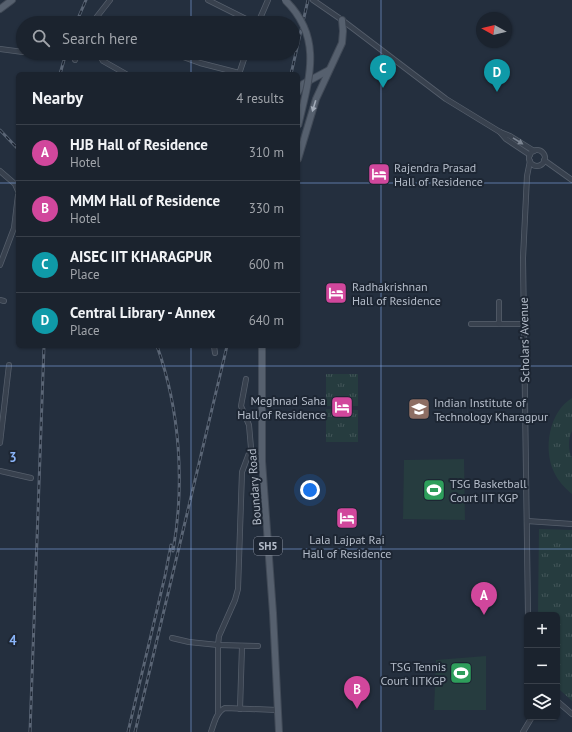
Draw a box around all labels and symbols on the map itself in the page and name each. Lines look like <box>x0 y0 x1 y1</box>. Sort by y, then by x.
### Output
north arrow <box>476 12 512 48</box>
pin: C <box>370 55 396 88</box>
pin: D <box>484 59 510 92</box>
one-way arrow <box>311 100 317 112</box>
one-way arrow <box>512 137 524 144</box>
place label: Rajendra Prasad Hall of Residence <box>394 160 483 189</box>
hotel icon: Rajendra Prasad Hall of Residence <box>366 161 392 187</box>
place label: Radhakrishnan Hall of Residence <box>352 279 441 308</box>
hotel icon: Radhakrishnan Hall of Residence <box>323 280 349 306</box>
street label: Scholars' Avenue <box>516 297 532 383</box>
place label: Meghnad Saha Hall of Residence <box>237 393 326 422</box>
hotel icon: Meghnad Saha Hall of Residence <box>329 394 355 420</box>
place label: Indian Institute of Technology Kharagpur <box>434 395 548 424</box>
school or university icon: Indian Institute of Technology Kharagpur <box>406 396 432 422</box>
street label: Boundary Road <box>244 448 264 526</box>
text: 3 <box>9 449 17 466</box>
place label: TSG Basketball Court IIT KGP <box>450 476 527 505</box>
sports icon: TSG Basketball Court IIT KGP <box>421 477 447 503</box>
your location <box>300 480 320 500</box>
hotel icon: Lala Lajpat Rai Hall of Residence <box>334 505 360 531</box>
place label: Lala Lajpat Rai Hall of Residence <box>303 532 391 561</box>
road number: SH5 <box>254 537 282 555</box>
pin: A <box>471 582 497 615</box>
text: 4 <box>9 632 17 649</box>
place label: TSG Tennis Court IITKGP <box>381 659 446 688</box>
sports icon: TSG Tennis Court IITKGP <box>448 660 474 686</box>
pin: B <box>344 676 370 709</box>

